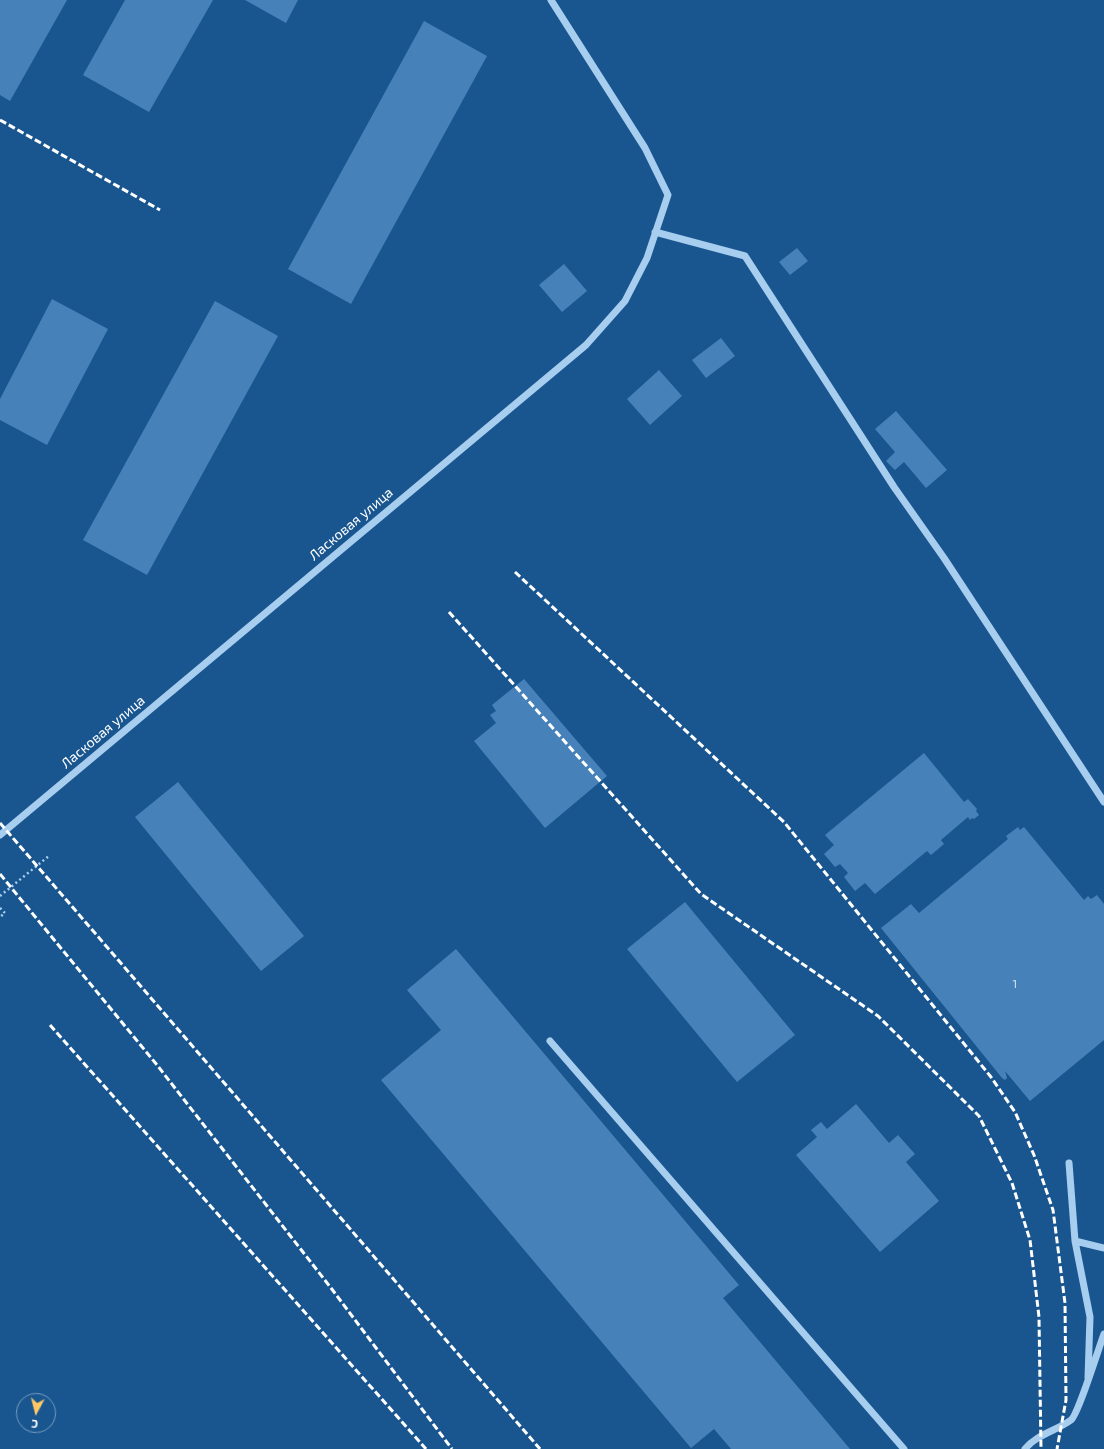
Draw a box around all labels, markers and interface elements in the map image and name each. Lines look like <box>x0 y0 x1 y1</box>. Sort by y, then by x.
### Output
street label: Ласковая улица <box>306 484 396 564</box>
street label: Ласковая улица <box>58 692 148 772</box>
house number: 1 <box>1013 977 1017 991</box>
north arrow <box>16 1393 56 1433</box>
text: С <box>31 1418 39 1431</box>

